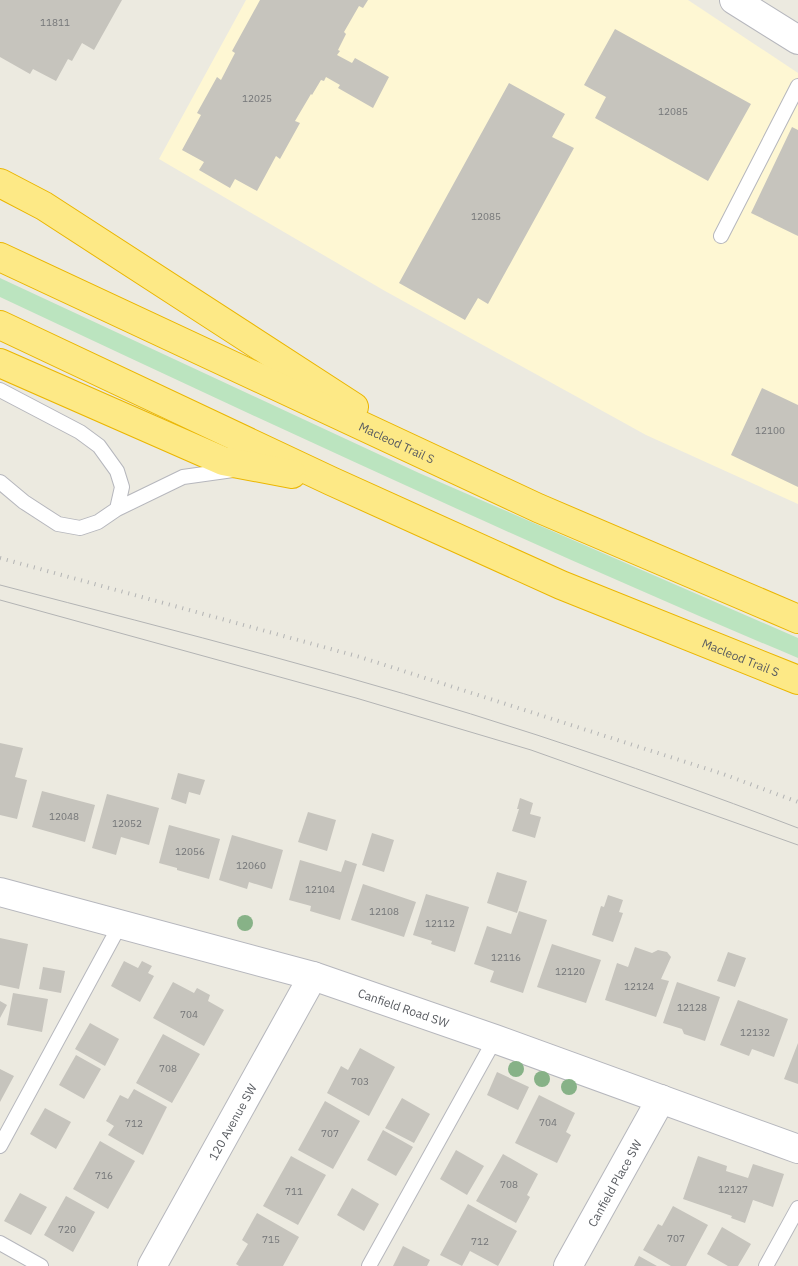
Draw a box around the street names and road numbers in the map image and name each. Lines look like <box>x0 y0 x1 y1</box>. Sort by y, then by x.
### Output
street label: Macleod Trail S <box>357 418 437 466</box>
street label: Macleod Trail S <box>700 635 782 679</box>
street label: Canfield Road SW <box>356 985 451 1030</box>
street label: 120 Avenue SW <box>205 1081 259 1163</box>
street label: Canfield Place SW <box>584 1137 645 1229</box>

